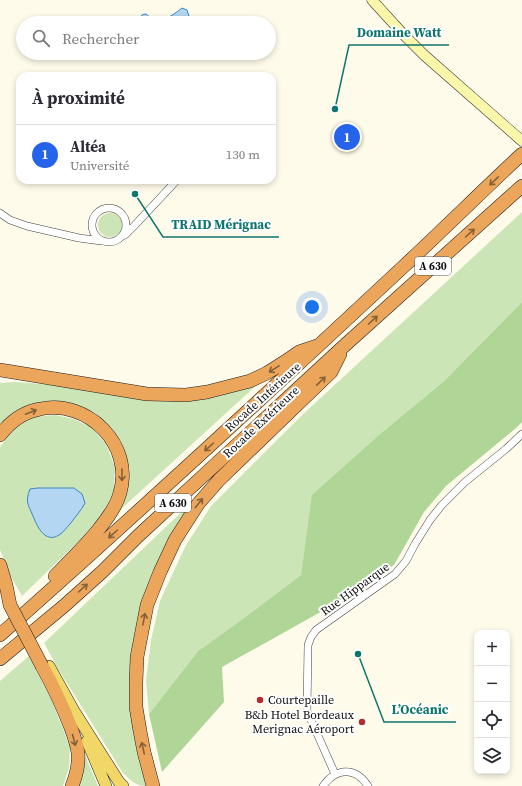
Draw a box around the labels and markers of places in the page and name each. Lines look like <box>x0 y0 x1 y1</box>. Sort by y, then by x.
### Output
callout: Domaine Watt <box>349 20 449 45</box>
pin: 1 <box>334 122 360 152</box>
callout: TRAID Mérignac <box>163 212 279 237</box>
place label: Courtepaille <box>268 692 334 708</box>
marker: Courtepaille <box>255 695 265 705</box>
callout: L’Océanic <box>384 697 456 722</box>
place label: B&b Hotel Bordeaux Merignac Aéroport <box>245 707 355 737</box>
marker: B&b Hotel Bordeaux Merignac Aéroport <box>357 717 367 727</box>

